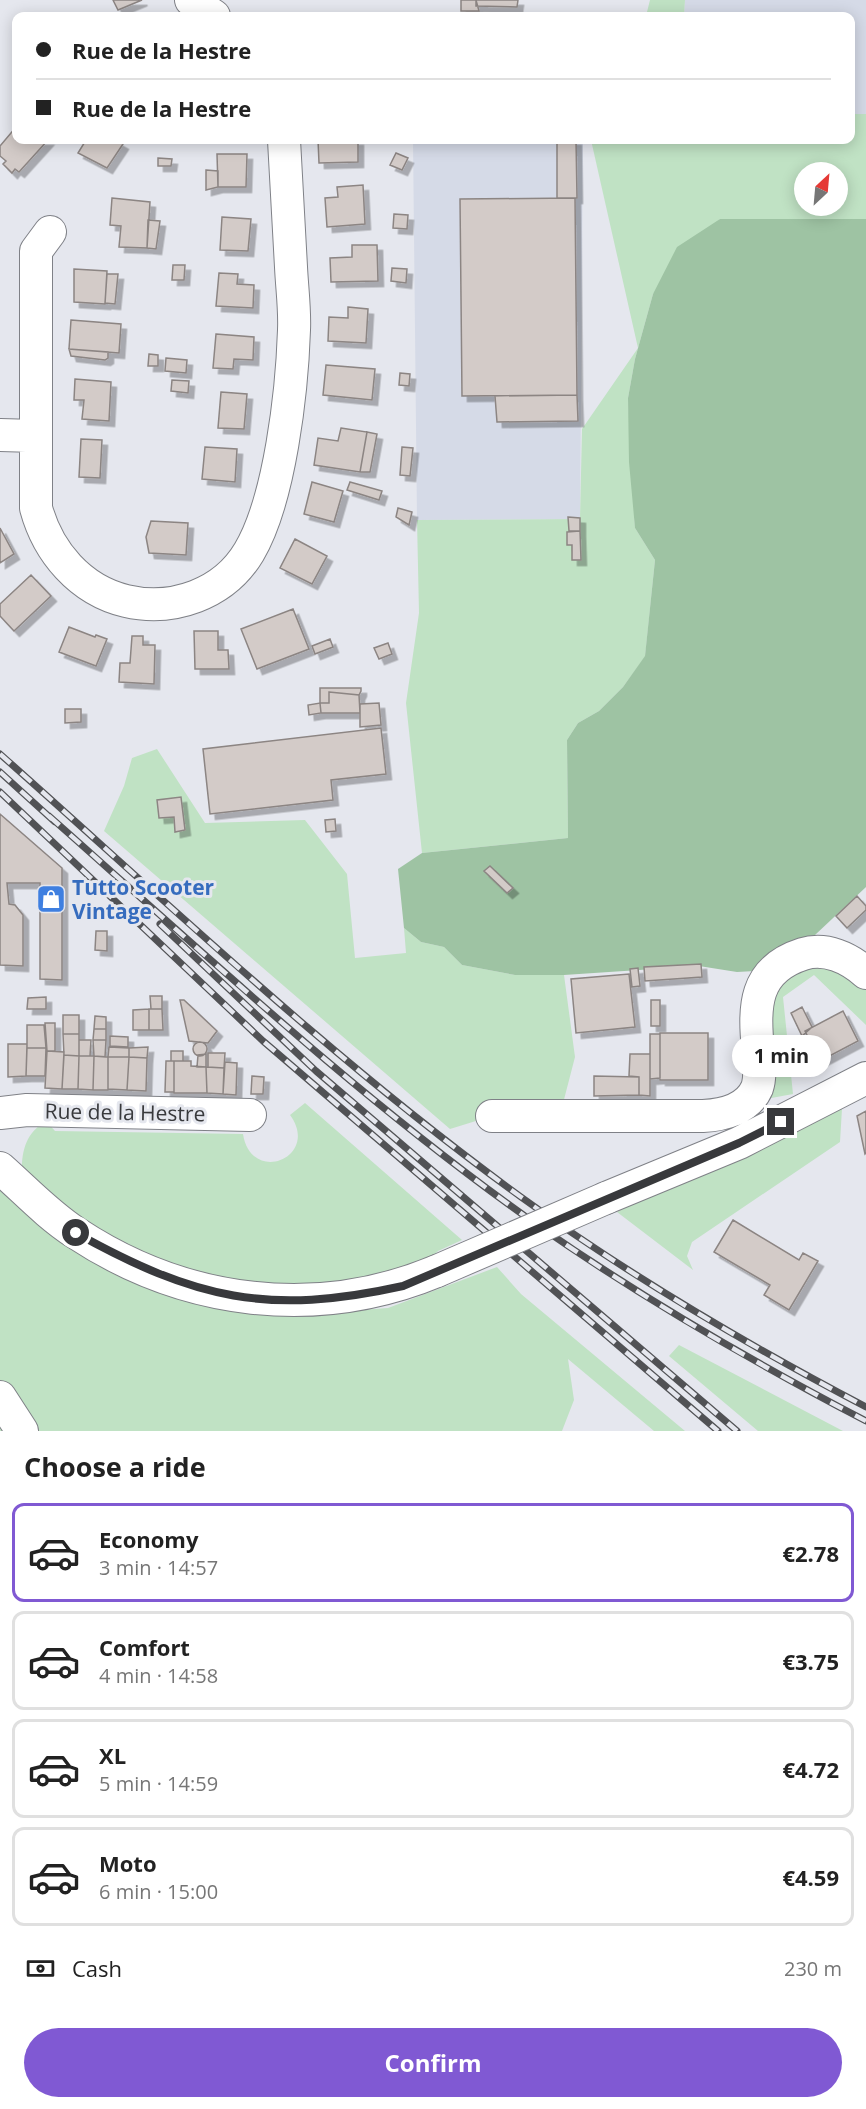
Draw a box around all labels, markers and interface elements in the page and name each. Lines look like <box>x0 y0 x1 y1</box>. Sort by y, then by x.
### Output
text: Rue de la Hestre <box>72 35 251 65</box>
text: Rue de la Hestre <box>72 93 251 123</box>
north arrow <box>794 162 848 216</box>
map controls <box>794 162 848 216</box>
place label: Tutto Scooter Vintage <box>72 873 215 925</box>
shop icon: Tutto Scooter Vintage <box>35 883 67 915</box>
callout: 1 min <box>732 1035 830 1077</box>
text: 1 min <box>754 1042 809 1069</box>
street label: Rue de la Hestre <box>44 1097 206 1127</box>
route end <box>767 1108 794 1135</box>
route start <box>62 1219 89 1246</box>
text: Choose a ride <box>24 1448 206 1485</box>
text: Economy <box>99 1524 198 1554</box>
icon: car <box>27 1526 81 1580</box>
text: €2.78 <box>782 1538 839 1568</box>
text: 3 min · 14:57 <box>99 1554 218 1581</box>
text: Comfort <box>99 1632 190 1662</box>
icon: car <box>27 1634 81 1688</box>
text: €3.75 <box>782 1646 839 1676</box>
text: 4 min · 14:58 <box>99 1662 218 1689</box>
text: XL <box>99 1740 126 1770</box>
icon: car <box>27 1742 81 1796</box>
text: €4.72 <box>782 1754 839 1784</box>
text: 5 min · 14:59 <box>99 1770 218 1797</box>
text: Moto <box>99 1848 157 1878</box>
icon: car <box>27 1850 81 1904</box>
text: €4.59 <box>782 1862 839 1892</box>
text: 6 min · 15:00 <box>99 1878 218 1905</box>
icon: cash <box>24 1952 57 1985</box>
text: Cash <box>72 1953 122 1983</box>
text: 230 m <box>784 1955 842 1982</box>
button: Confirm <box>24 2028 842 2097</box>

